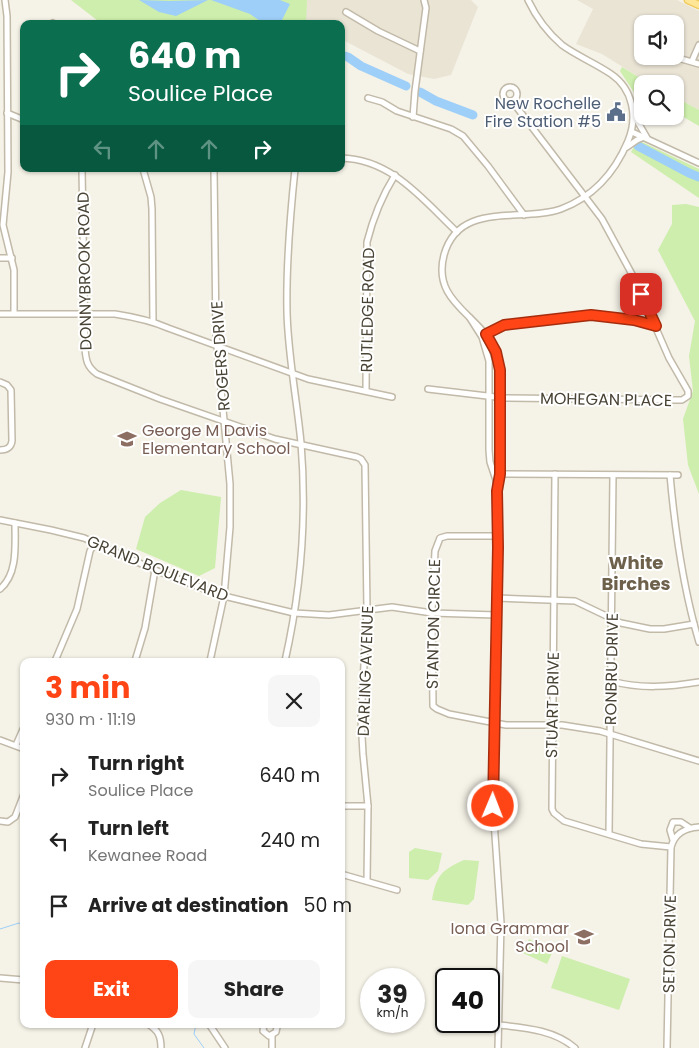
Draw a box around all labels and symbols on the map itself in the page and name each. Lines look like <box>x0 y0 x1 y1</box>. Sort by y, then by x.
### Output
place label: New Rochelle Fire Station #5 <box>485 92 601 133</box>
public building icon: New Rochelle Fire Station #5 <box>605 101 627 123</box>
street label: DONNYBROOK ROAD <box>72 191 97 351</box>
street label: RUTLEDGE ROAD <box>355 247 380 373</box>
pin <box>620 273 662 315</box>
street label: ROGERS DRIVE <box>205 300 236 412</box>
street label: MOHEGAN PLACE <box>540 387 672 412</box>
place label: George M Davis Elementary School <box>142 419 290 460</box>
school or university icon: George M Davis Elementary School <box>116 428 138 450</box>
street label: GRAND BOULEVARD <box>84 530 232 607</box>
district label: White Birches <box>601 550 671 596</box>
street label: STANTON CIRCLE <box>421 559 446 689</box>
street label: DARLING AVENUE <box>352 605 379 737</box>
street label: RONBRU DRIVE <box>599 613 624 725</box>
street label: STUART DRIVE <box>540 652 565 758</box>
position arrow <box>466 779 518 831</box>
street label: SETON DRIVE <box>657 895 682 993</box>
place label: Iona Grammar School <box>451 917 569 958</box>
school or university icon: Iona Grammar School <box>573 926 595 948</box>
speed limit sign: 40 <box>435 968 500 1033</box>

